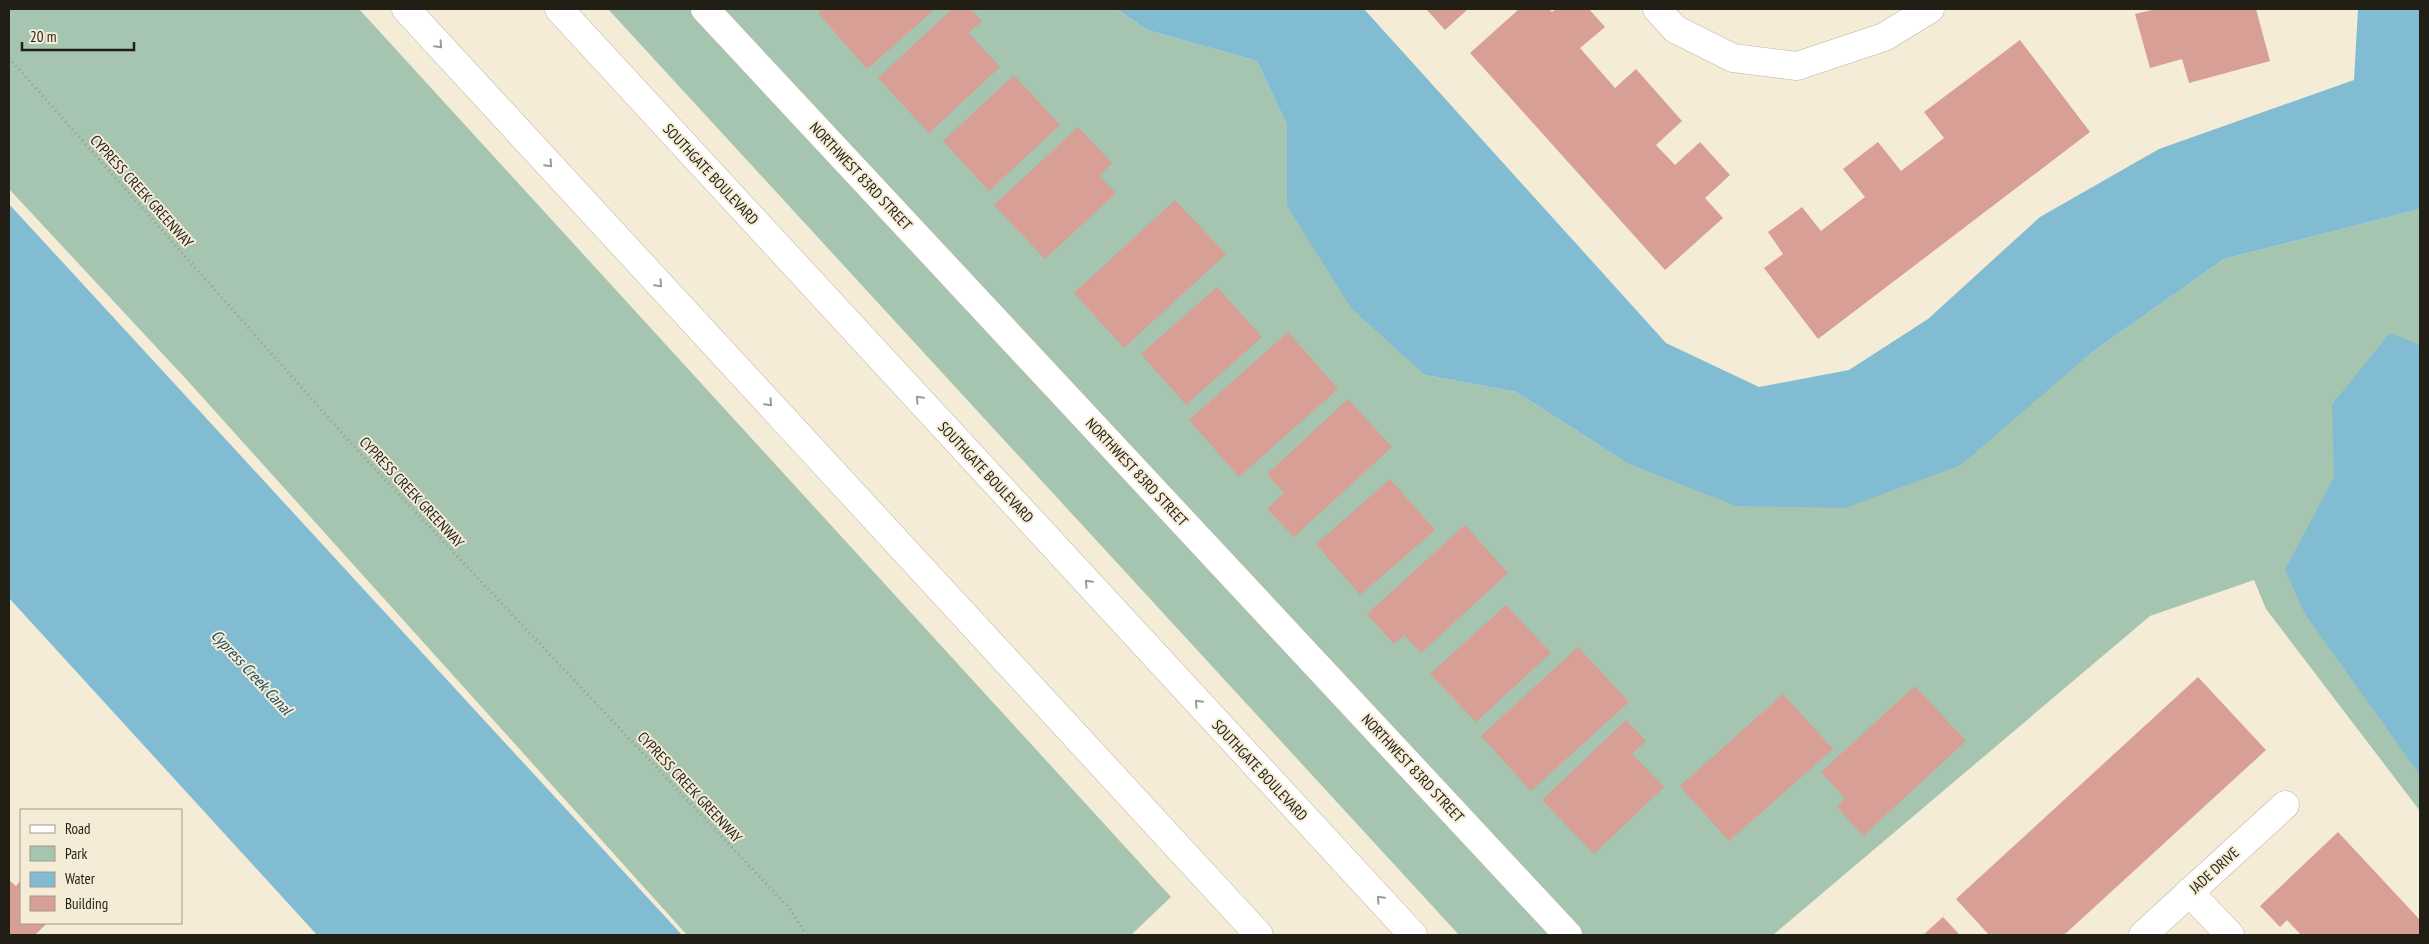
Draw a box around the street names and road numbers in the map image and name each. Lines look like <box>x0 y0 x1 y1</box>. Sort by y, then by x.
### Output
street label: NORTHWEST 83RD STREET <box>806 118 916 234</box>
street label: SOUTHGATE BOULEVARD <box>659 119 763 229</box>
street label: CYPRESS CREEK GREENWAY <box>86 131 198 251</box>
street label: NORTHWEST 83RD STREET <box>1082 414 1192 530</box>
street label: SOUTHGATE BOULEVARD <box>934 417 1038 527</box>
street label: CYPRESS CREEK GREENWAY <box>356 432 469 552</box>
street label: NORTHWEST 83RD STREET <box>1358 710 1468 826</box>
street label: SOUTHGATE BOULEVARD <box>1208 715 1312 825</box>
street label: CYPRESS CREEK GREENWAY <box>634 727 747 847</box>
street label: JADE DRIVE <box>2185 843 2243 898</box>

